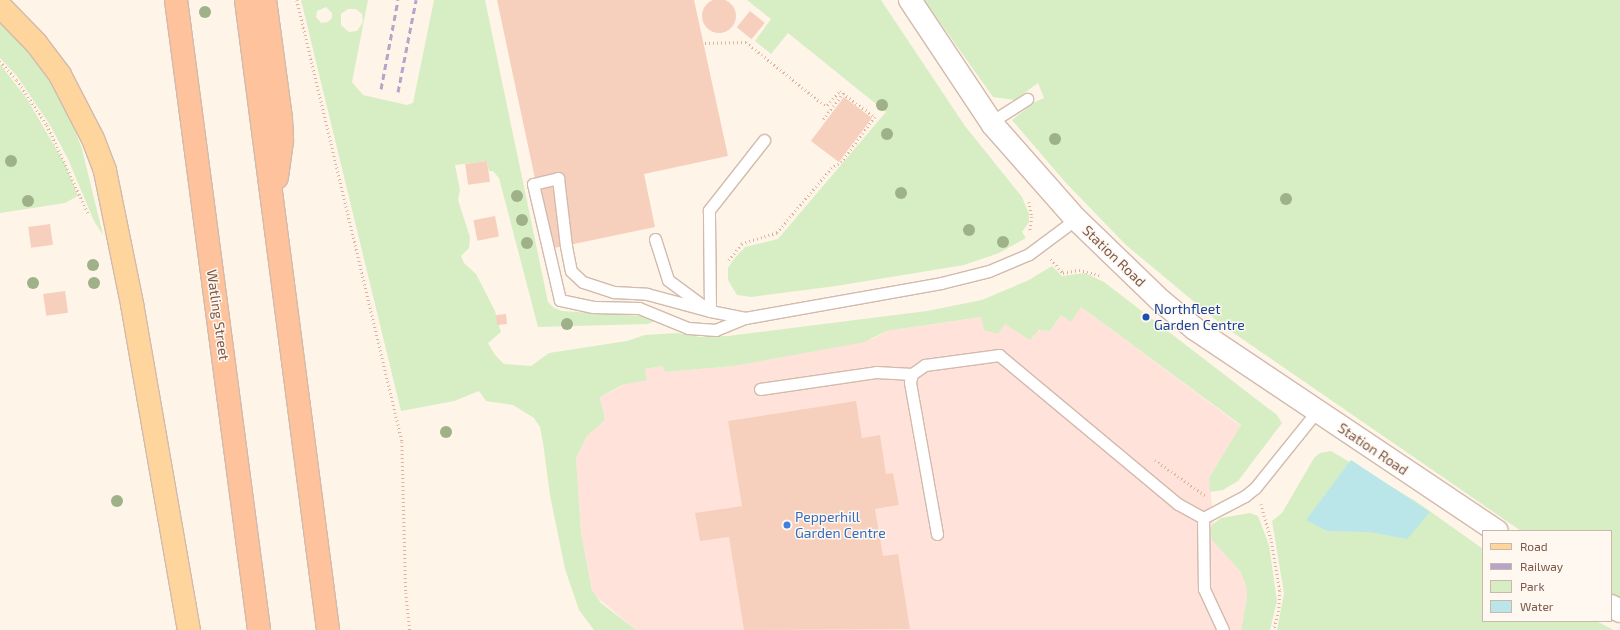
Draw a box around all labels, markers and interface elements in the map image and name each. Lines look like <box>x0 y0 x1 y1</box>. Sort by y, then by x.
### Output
street label: Station Road <box>1079 222 1149 290</box>
street label: Watling Street <box>203 268 233 362</box>
place label: Northfleet Garden Centre <box>1154 301 1245 334</box>
marker: Northfleet Garden Centre <box>1141 312 1151 322</box>
street label: Station Road <box>1335 419 1411 479</box>
place label: Pepperhill Garden Centre <box>795 509 886 542</box>
marker: Pepperhill Garden Centre <box>782 520 792 530</box>
legend <box>1482 530 1612 622</box>
text: Road <box>1520 539 1548 553</box>
text: Railway <box>1520 559 1563 573</box>
text: Park <box>1520 579 1545 593</box>
text: Water <box>1520 599 1554 613</box>

